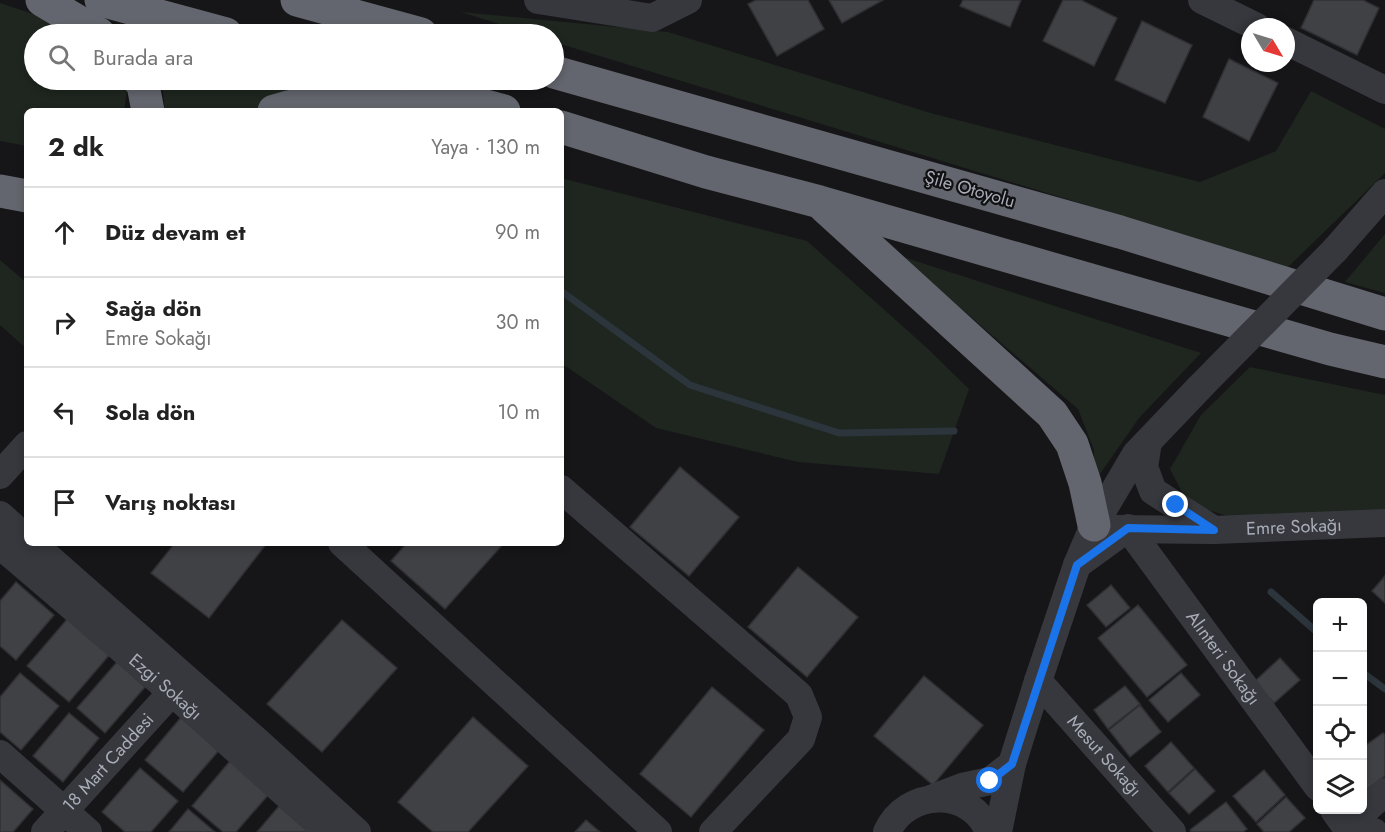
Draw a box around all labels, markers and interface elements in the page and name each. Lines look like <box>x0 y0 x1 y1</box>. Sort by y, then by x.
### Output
north arrow <box>1241 18 1295 72</box>
search box <box>24 24 564 90</box>
icon: search <box>45 41 78 74</box>
text: Burada ara <box>93 41 193 73</box>
text: 2 dk <box>48 128 104 166</box>
text: Yaya · 130 m <box>431 133 540 162</box>
street label: Şile Otoyolu <box>922 164 1018 214</box>
icon: ahead <box>48 216 81 249</box>
text: Düz devam et <box>105 216 245 248</box>
text: 90 m <box>495 218 540 247</box>
text: Sağa dön <box>105 292 202 324</box>
icon: right <box>48 306 81 339</box>
text: 30 m <box>495 308 540 337</box>
text: Emre Sokağı <box>105 324 211 353</box>
icon: left <box>48 396 81 429</box>
text: Sola dön <box>105 396 195 428</box>
text: 10 m <box>497 398 540 427</box>
icon: arrive <box>48 486 81 519</box>
text: Varış noktası <box>105 486 236 518</box>
route end <box>1162 491 1188 517</box>
street label: Emre Sokağı <box>1246 512 1342 542</box>
map controls <box>1313 598 1367 814</box>
button: + <box>1313 598 1367 652</box>
street label: Alınteri Sokağı <box>1180 605 1267 710</box>
street label: Ezgi Sokağı <box>123 648 208 726</box>
button: − <box>1313 652 1367 706</box>
button: locate <box>1313 706 1367 760</box>
street label: 18 Mart Caddesi <box>56 707 160 818</box>
street label: Mesut Sokağı <box>1061 709 1148 802</box>
button: layers <box>1313 760 1367 814</box>
route start <box>976 767 1002 793</box>

